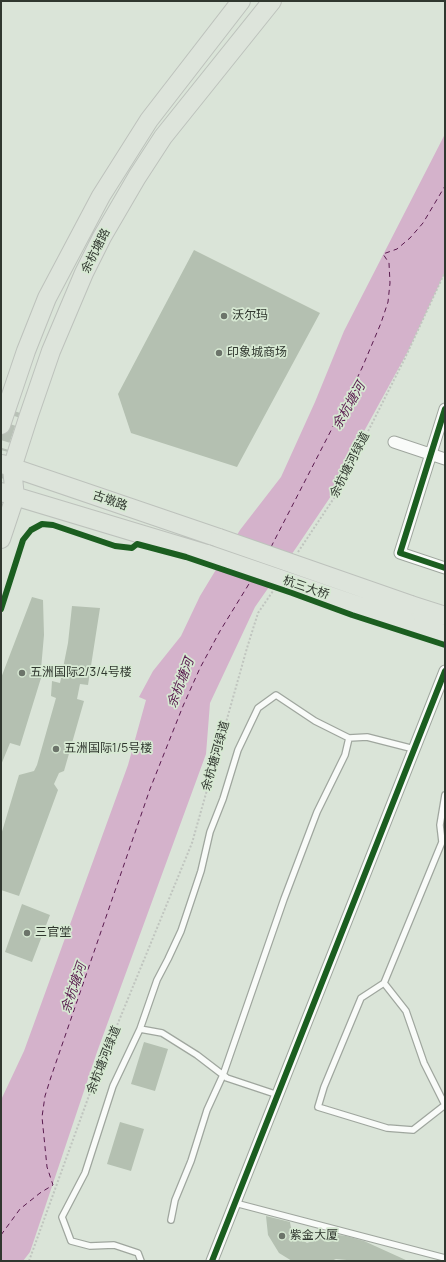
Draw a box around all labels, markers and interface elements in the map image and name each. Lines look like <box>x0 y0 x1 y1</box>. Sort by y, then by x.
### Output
street label: 余杭塘路 <box>79 226 113 276</box>
place label: 沃尔玛 <box>232 309 268 323</box>
marker: 沃尔玛 <box>219 311 229 321</box>
place label: 印象城商场 <box>227 346 287 360</box>
marker: 印象城商场 <box>214 348 224 358</box>
water label: 余杭塘河 <box>329 380 369 432</box>
street label: 余杭塘河绿道 <box>327 430 373 500</box>
street label: 古墩路 <box>91 488 129 514</box>
street label: 杭三大桥 <box>281 573 331 603</box>
water label: 余杭塘河 <box>164 656 198 710</box>
place label: 五洲国际2/3/4号楼 <box>30 666 132 680</box>
marker: 五洲国际2/3/4号楼 <box>17 668 27 678</box>
street label: 余杭塘河绿道 <box>199 719 233 793</box>
place label: 五洲国际1/5号楼 <box>64 742 152 756</box>
marker: 五洲国际1/5号楼 <box>51 744 61 754</box>
place label: 三官堂 <box>35 926 71 940</box>
marker: 三官堂 <box>22 928 32 938</box>
water label: 余杭塘河 <box>58 961 90 1015</box>
street label: 余杭塘河绿道 <box>84 1024 124 1096</box>
place label: 紫金大厦 <box>290 1229 338 1243</box>
marker: 紫金大厦 <box>277 1231 287 1241</box>

